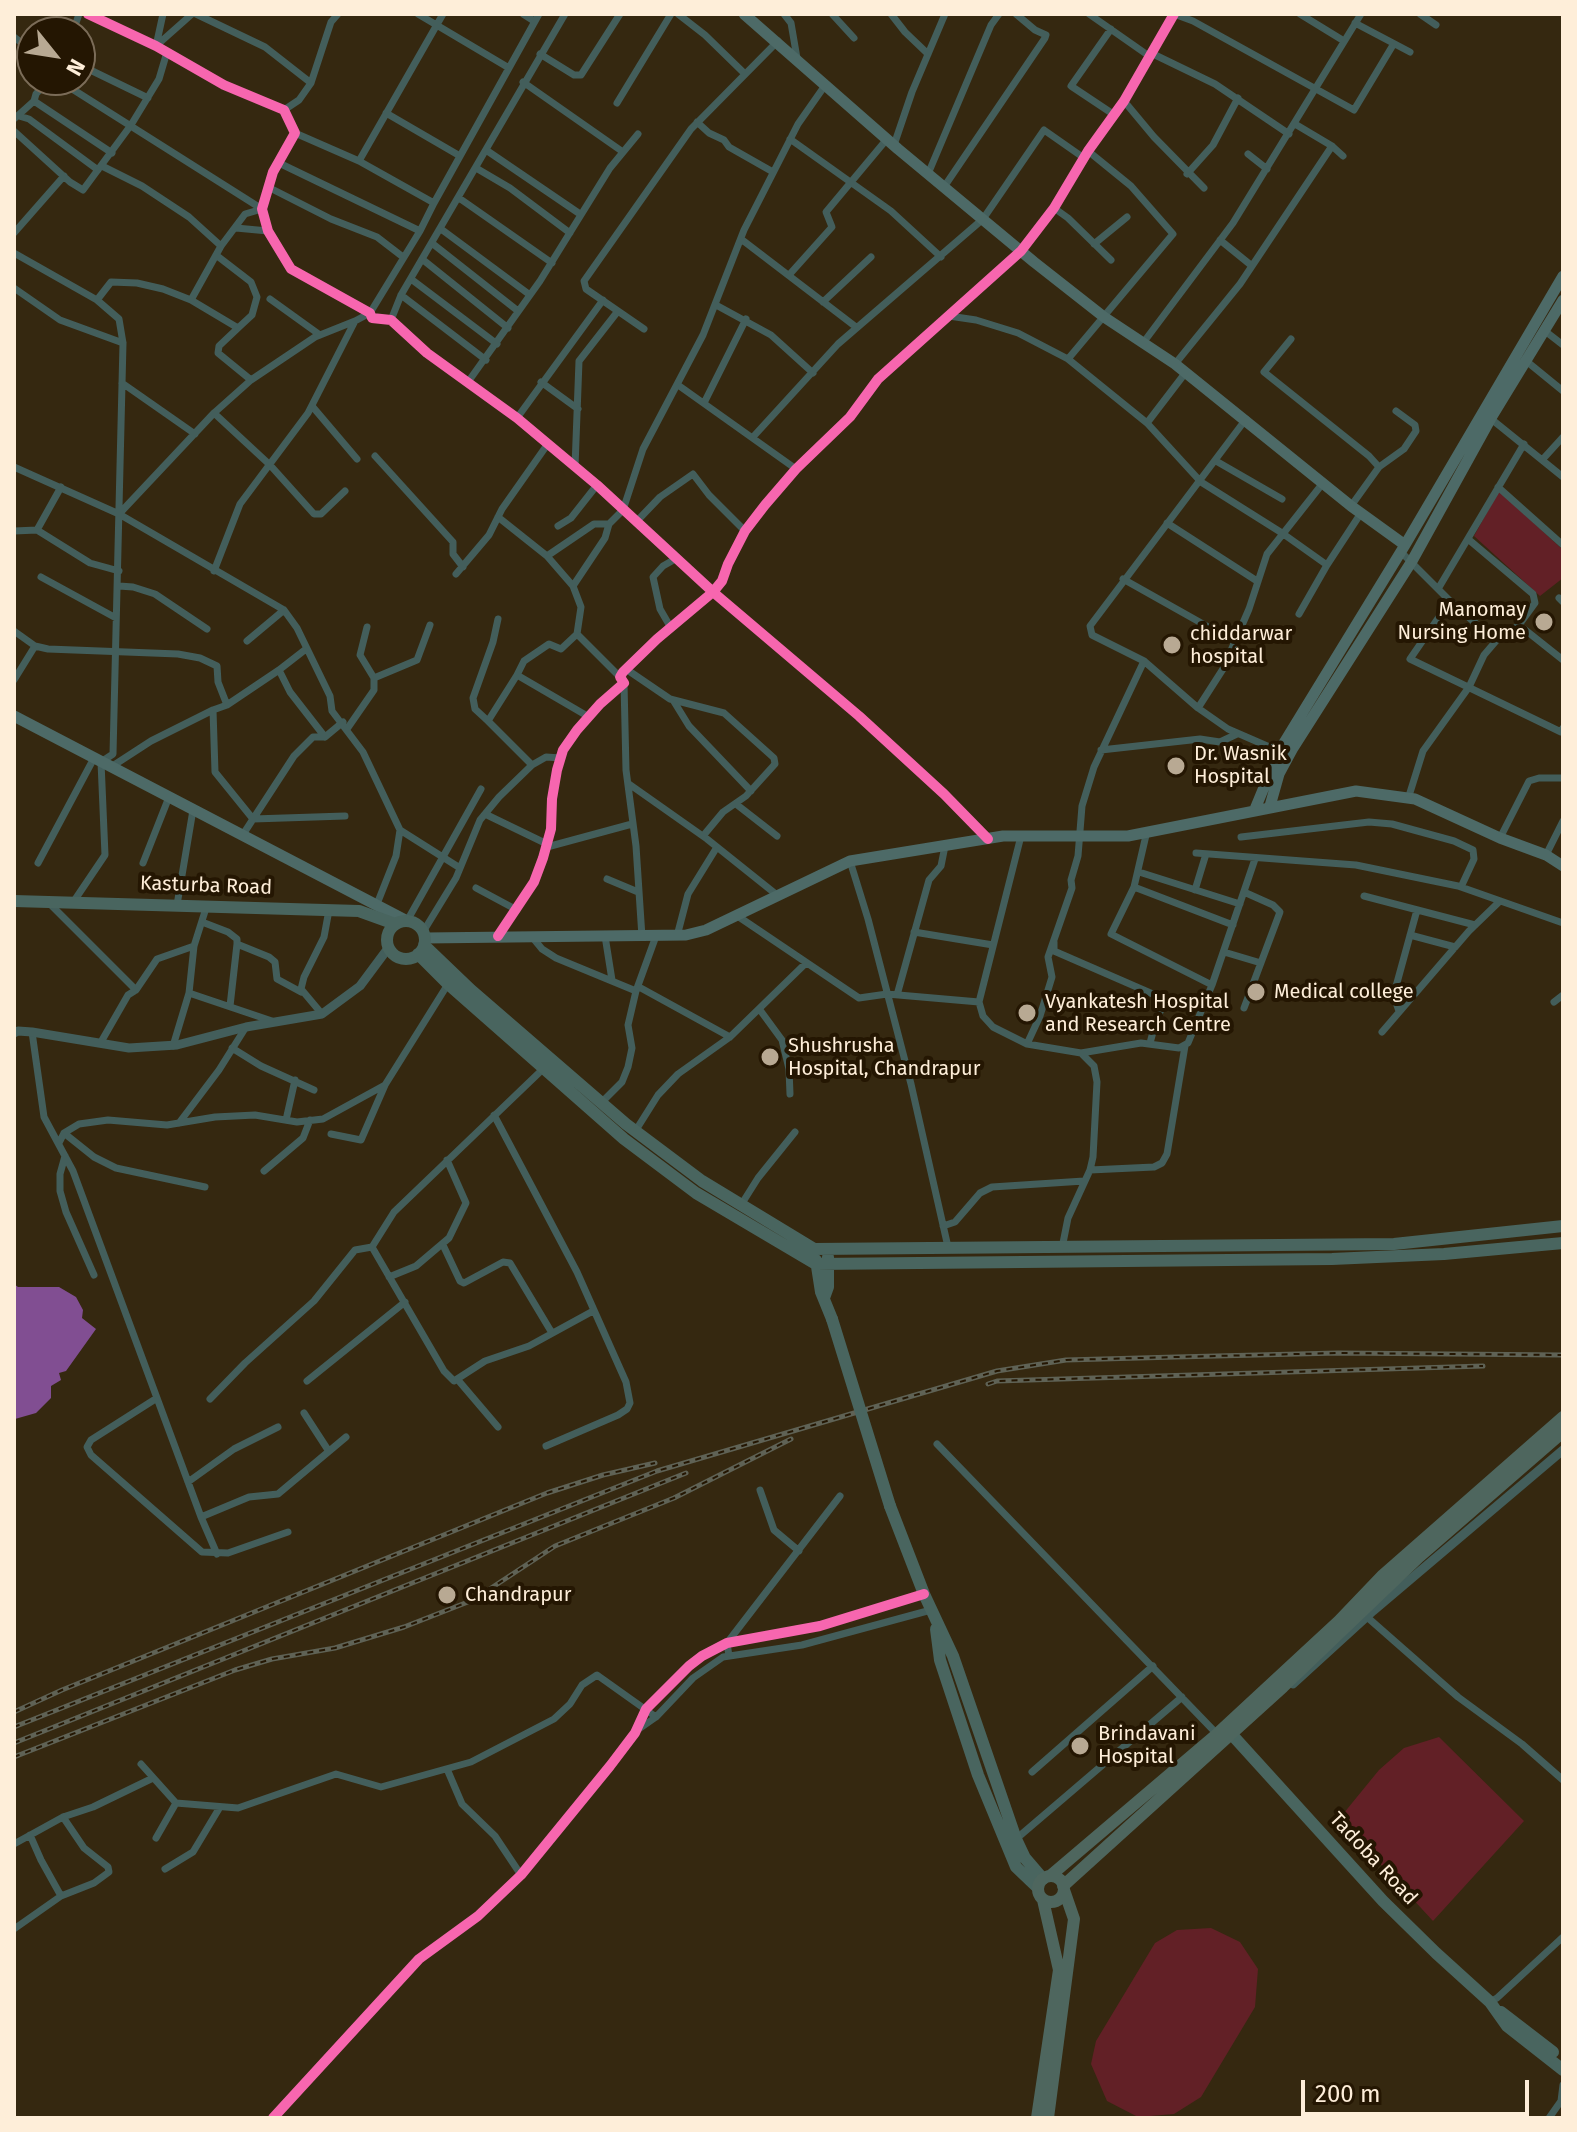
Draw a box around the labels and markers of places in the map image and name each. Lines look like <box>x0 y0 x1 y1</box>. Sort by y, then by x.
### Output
place label: Manomay Nursing Home <box>1398 598 1526 645</box>
marker: Manomay Nursing Home <box>1533 611 1555 633</box>
place label: chiddarwar hospital <box>1190 622 1292 669</box>
marker: chiddarwar hospital <box>1161 634 1183 656</box>
place label: Dr. Wasnik Hospital <box>1194 742 1287 789</box>
marker: Dr. Wasnik Hospital <box>1165 755 1187 777</box>
place label: Medical college <box>1274 980 1414 1004</box>
marker: Medical college <box>1245 981 1267 1003</box>
place label: Vyankatesh Hospital and Research Centre <box>1045 990 1231 1037</box>
marker: Vyankatesh Hospital and Research Centre <box>1016 1002 1038 1024</box>
place label: Shushrusha Hospital, Chandrapur <box>788 1034 980 1081</box>
marker: Shushrusha Hospital, Chandrapur <box>759 1046 781 1068</box>
place label: Chandrapur <box>465 1583 571 1607</box>
marker: Chandrapur <box>436 1584 458 1606</box>
place label: Brindavani Hospital <box>1098 1722 1196 1769</box>
marker: Brindavani Hospital <box>1069 1735 1091 1757</box>

